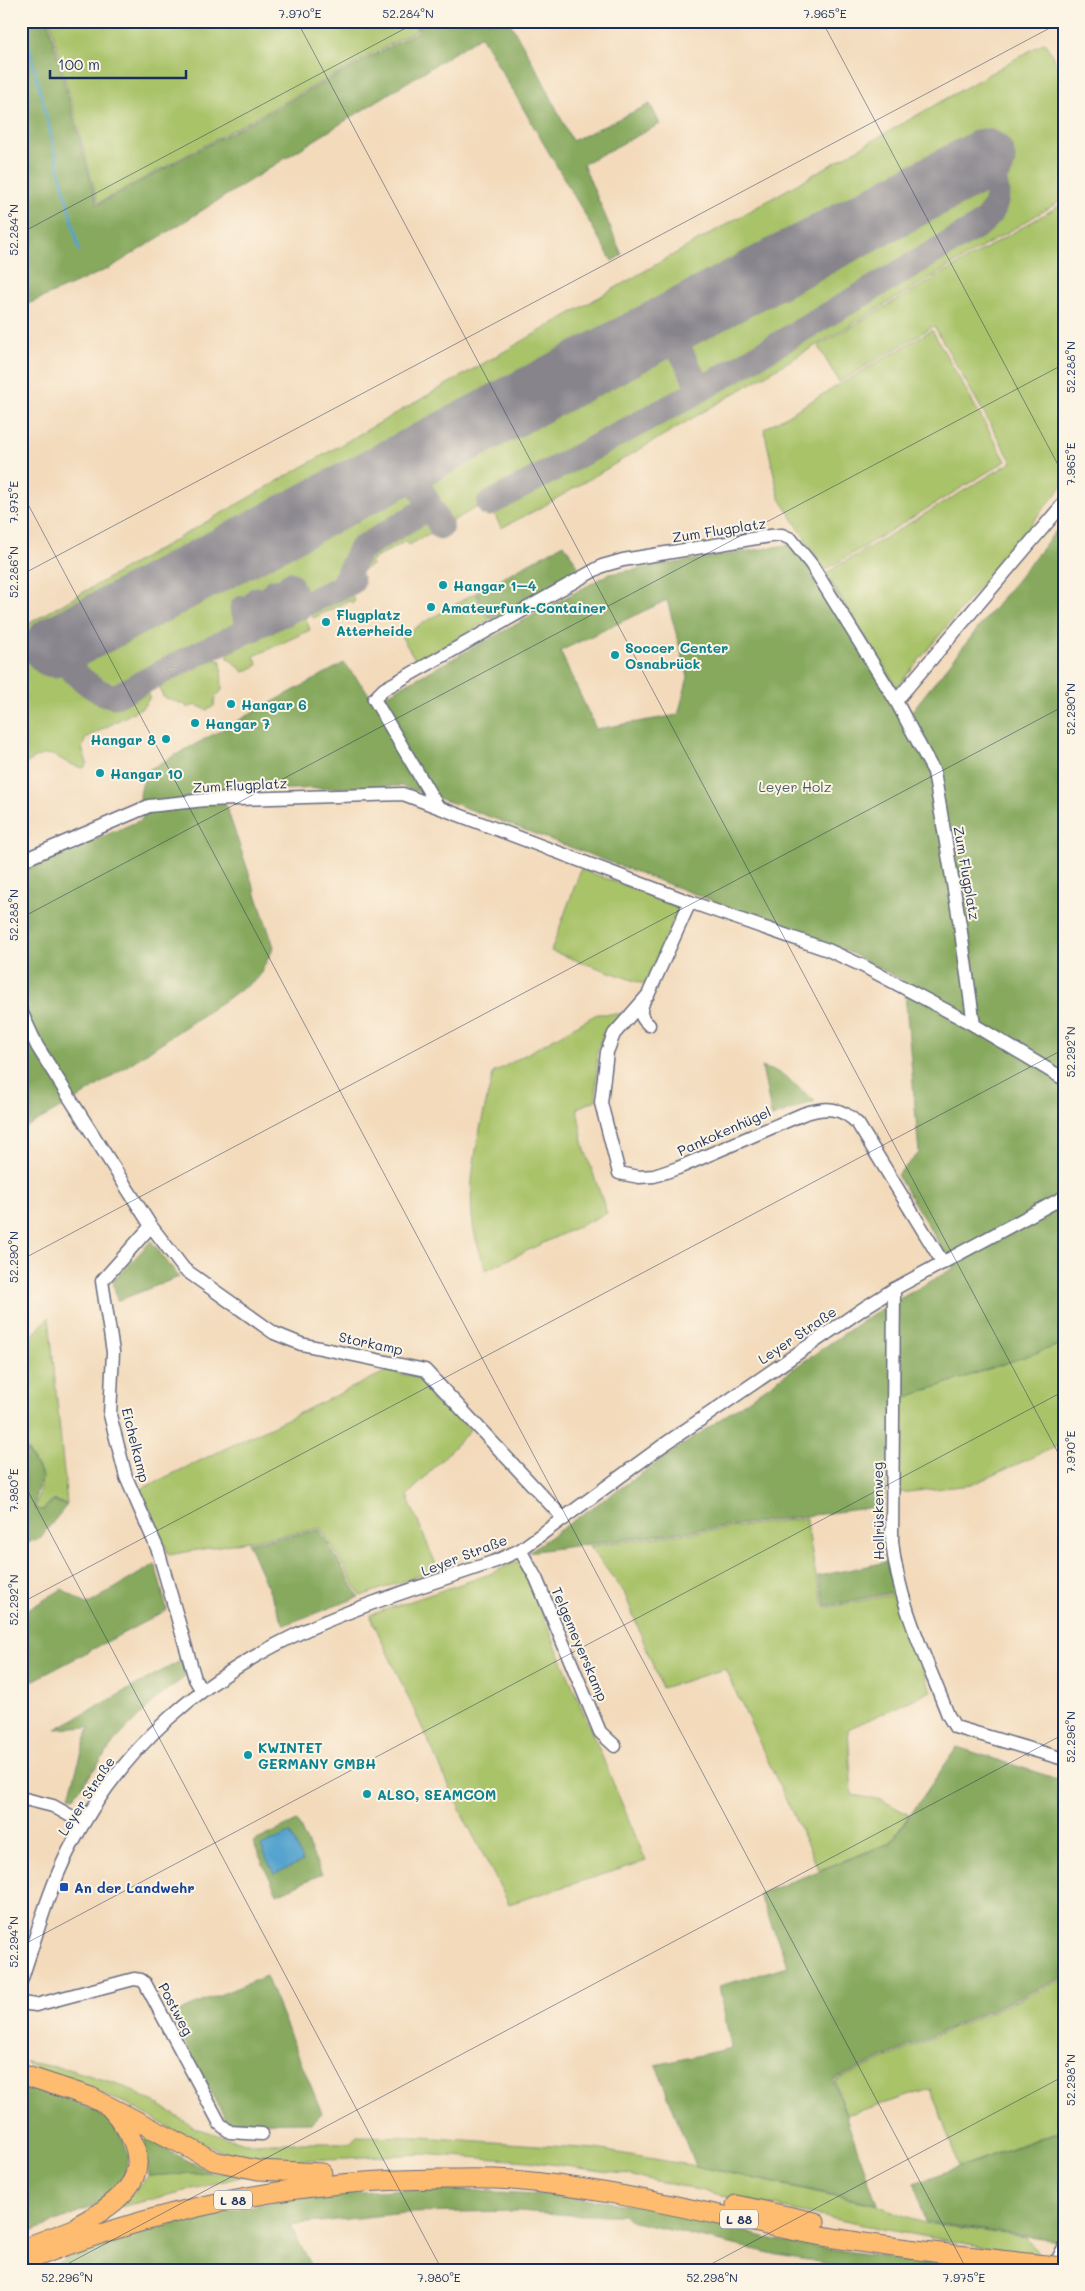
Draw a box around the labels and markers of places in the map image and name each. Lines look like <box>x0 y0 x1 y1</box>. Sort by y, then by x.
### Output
place label: Hangar 1–4 <box>453 576 537 595</box>
marker: Hangar 1–4 <box>437 579 449 591</box>
place label: Amateurfunk-Container <box>441 598 606 617</box>
marker: Amateurfunk-Container <box>425 601 437 613</box>
place label: Flugplatz Atterheide <box>336 605 412 640</box>
marker: Flugplatz Atterheide <box>320 616 332 628</box>
place label: Soccer Center Osnabrück <box>625 638 728 673</box>
marker: Soccer Center Osnabrück <box>609 649 621 661</box>
place label: Hangar 6 <box>241 695 307 714</box>
marker: Hangar 6 <box>225 698 237 710</box>
place label: Hangar 7 <box>205 714 270 733</box>
marker: Hangar 7 <box>189 717 201 729</box>
place label: Hangar 8 <box>90 730 156 749</box>
marker: Hangar 8 <box>160 733 172 745</box>
place label: Hangar 10 <box>110 764 182 783</box>
marker: Hangar 10 <box>94 767 106 779</box>
place label: KWINTET GERMANY GMBH <box>258 1738 376 1773</box>
marker: KWINTET GERMANY GMBH <box>242 1749 254 1761</box>
place label: ALSO, SEAMCOM <box>377 1785 496 1804</box>
marker: ALSO, SEAMCOM <box>361 1788 373 1800</box>
place label: An der Landwehr <box>74 1878 195 1897</box>
marker: An der Landwehr <box>58 1881 70 1893</box>

